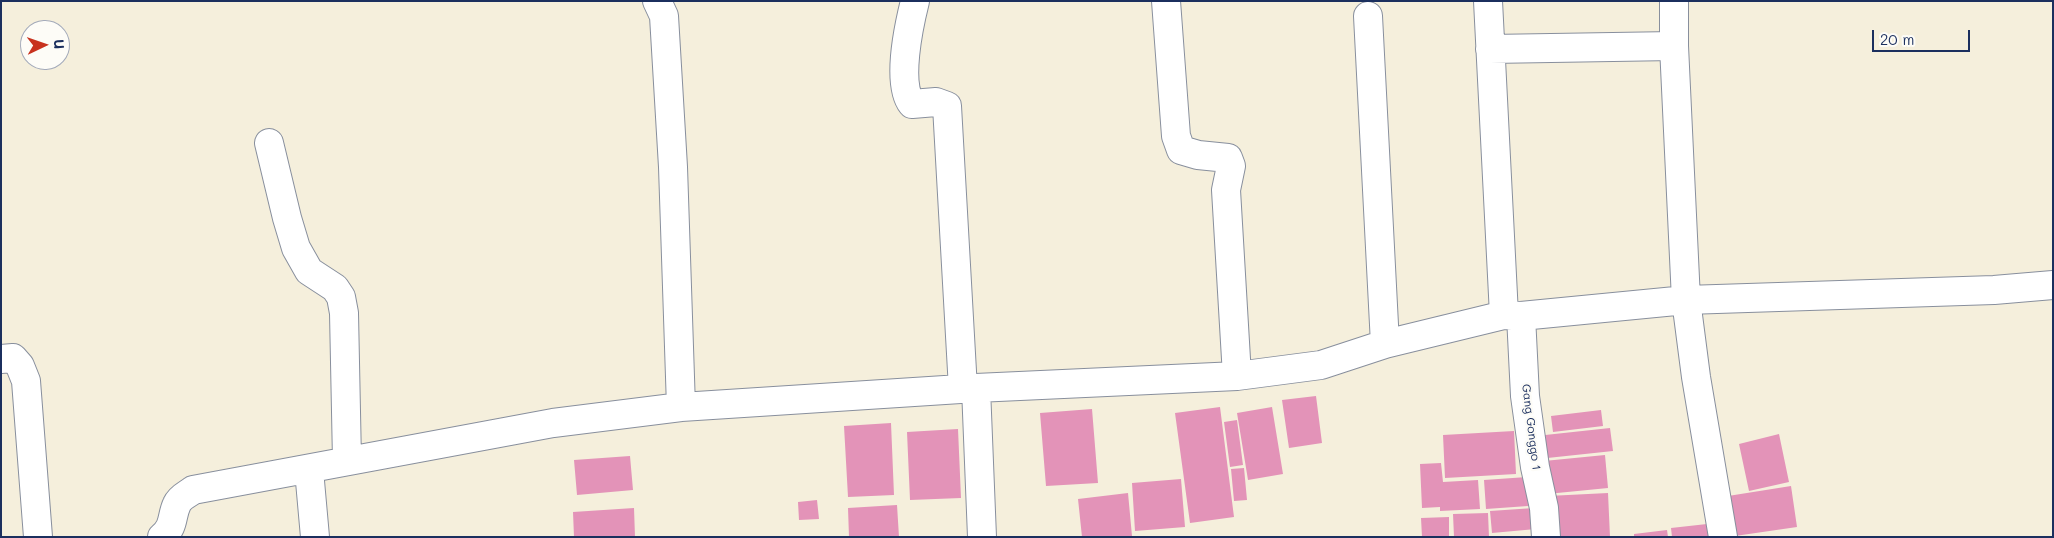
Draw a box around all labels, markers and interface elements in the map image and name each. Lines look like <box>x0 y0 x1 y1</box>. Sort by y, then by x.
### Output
north arrow <box>20 20 70 70</box>
scale bar <box>1874 20 1972 52</box>
text: 20 m <box>1880 29 1914 49</box>
text: U <box>50 39 69 50</box>
street label: Gang Gonggo 1 <box>1519 383 1543 471</box>

